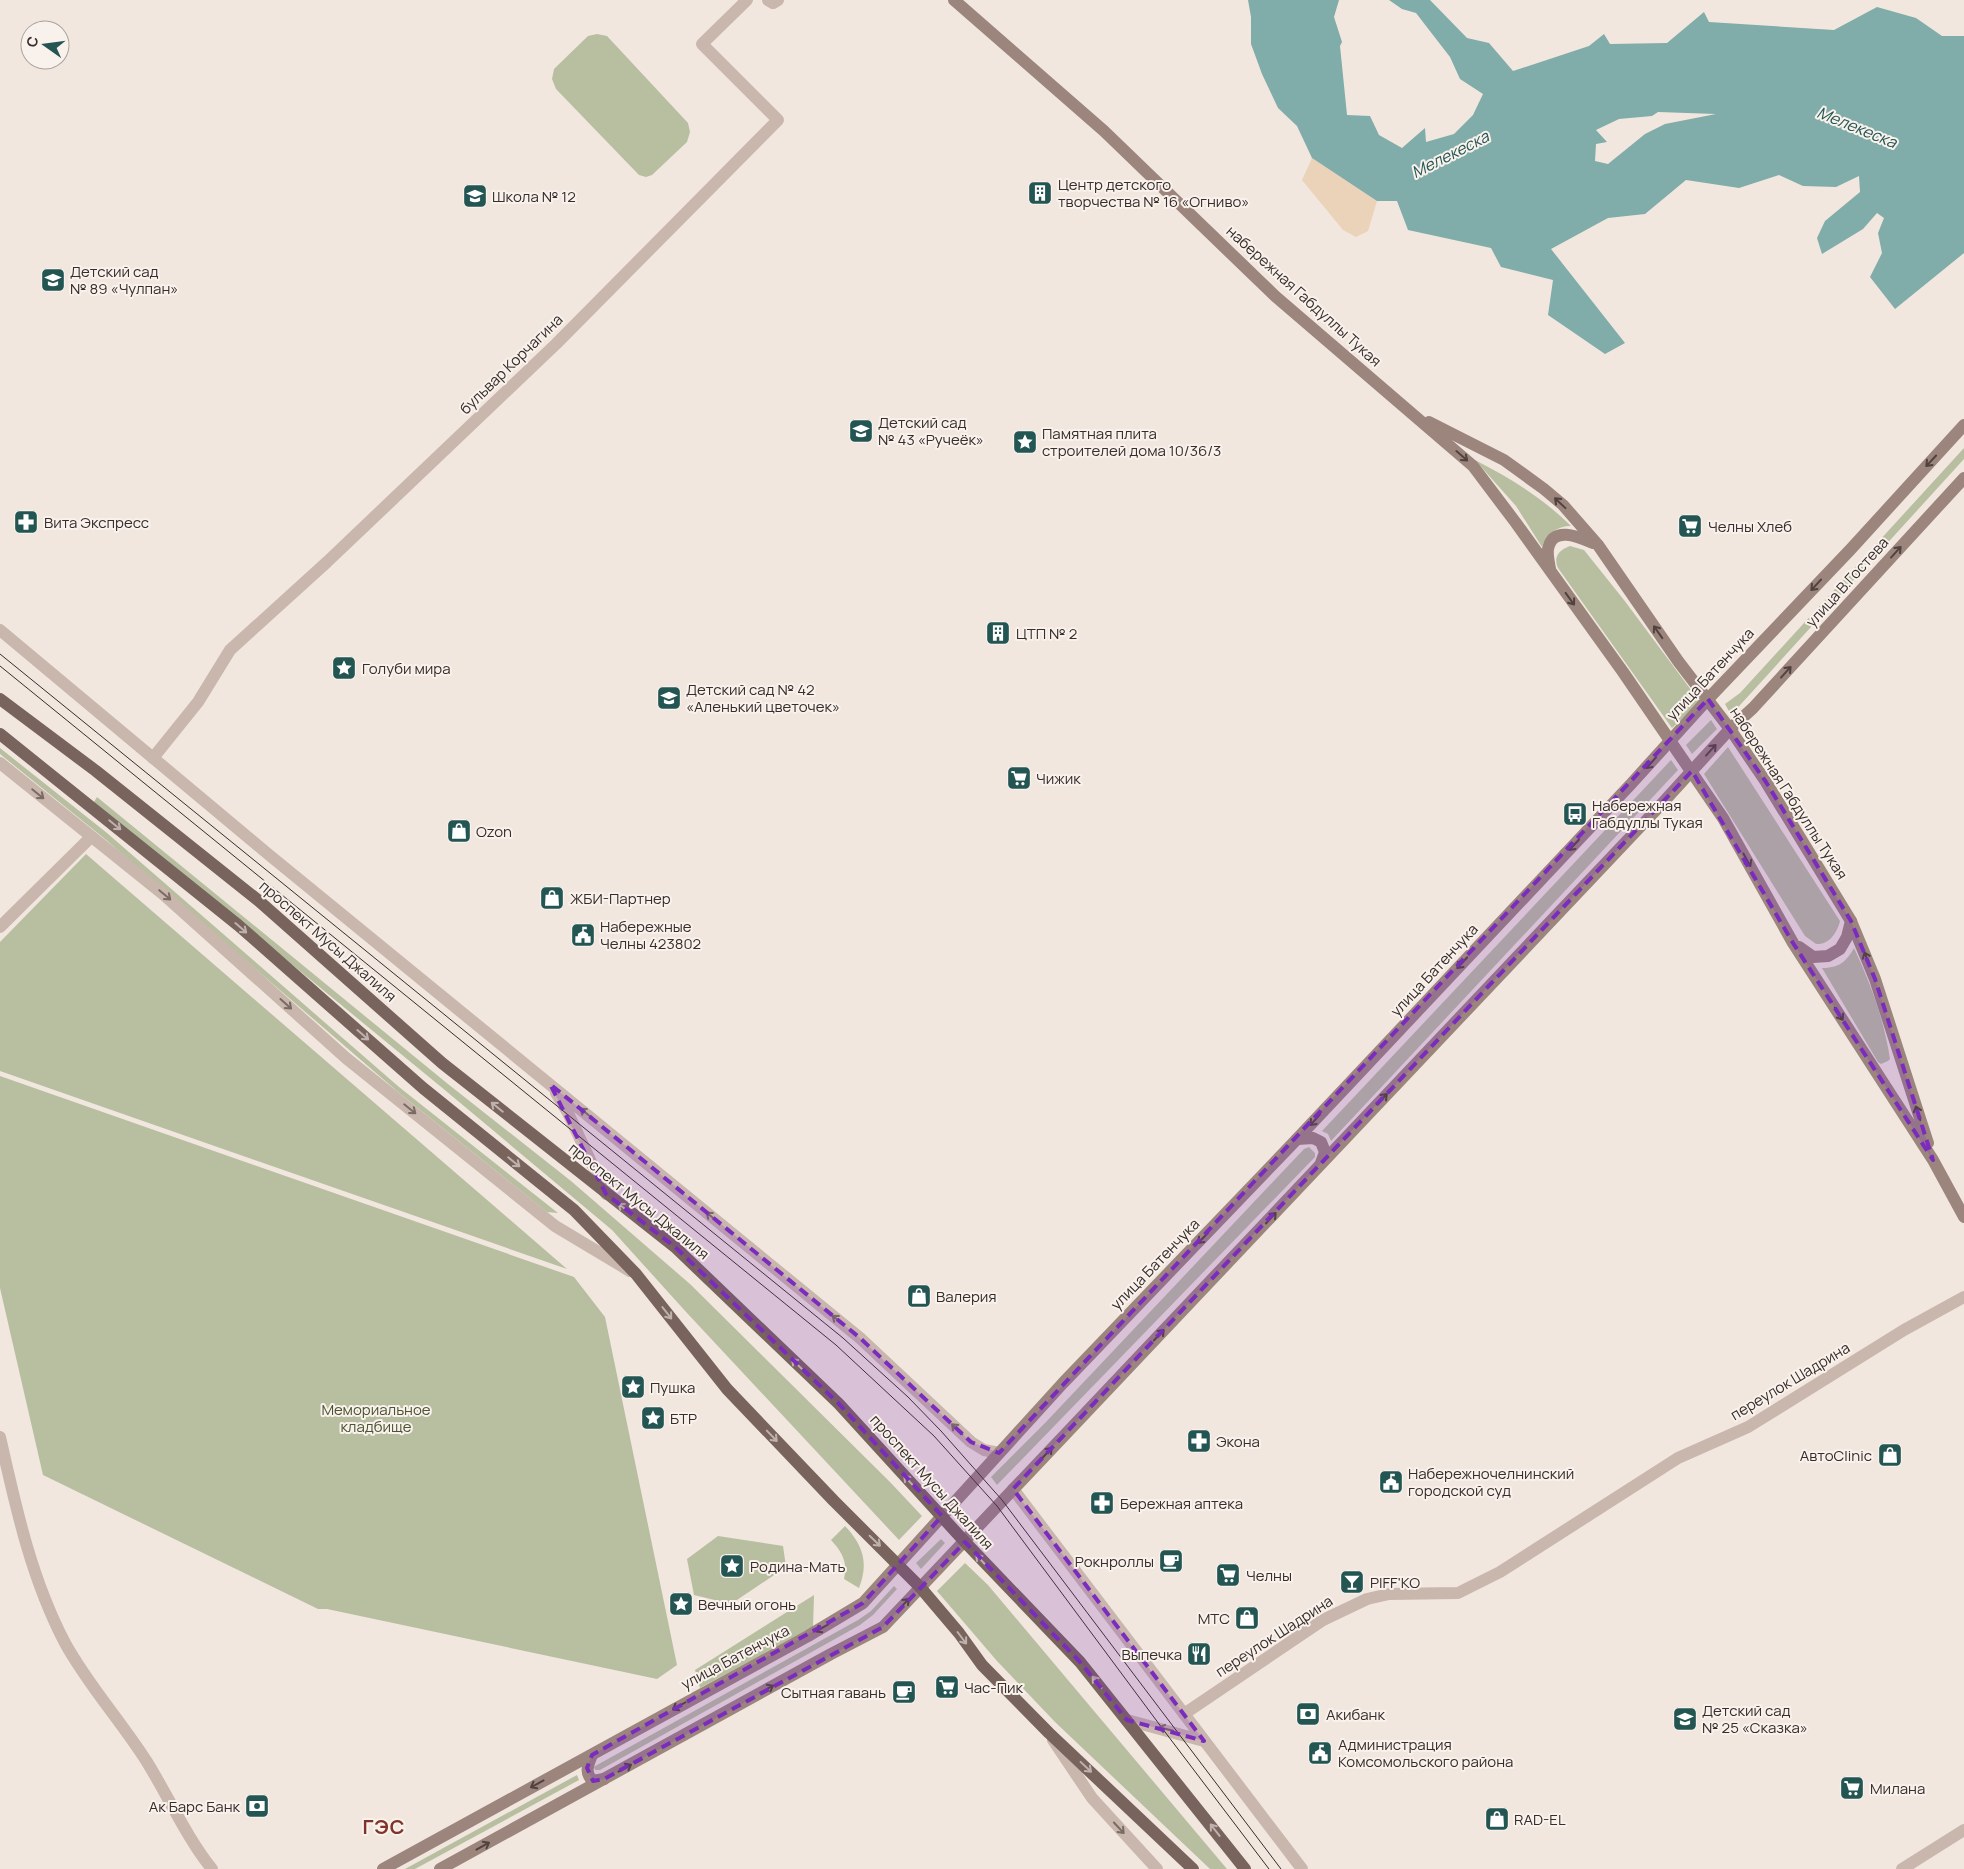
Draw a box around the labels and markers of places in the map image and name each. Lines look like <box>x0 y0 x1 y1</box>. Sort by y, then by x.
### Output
place label: Центр детского творчества № 16 «Огниво» <box>1058 174 1249 212</box>
building icon: Центр детского творчества № 16 «Огниво» <box>1027 180 1053 206</box>
school or university icon: Школа № 12 <box>462 183 488 209</box>
place label: Школа № 12 <box>492 186 576 207</box>
place label: Детский сад № 89 «Чулпан» <box>70 261 178 299</box>
school or university icon: Детский сад № 89 «Чулпан» <box>40 267 66 293</box>
place label: Детский сад № 43 «Ручеёк» <box>878 412 984 450</box>
school or university icon: Детский сад № 43 «Ручеёк» <box>848 418 874 444</box>
place label: Памятная плита строителей дома 10/36/3 <box>1042 423 1221 461</box>
place icon: Памятная плита строителей дома 10/36/3 <box>1012 429 1038 455</box>
pharmacy icon: Вита Экспресс <box>13 509 39 535</box>
place label: Вита Экспресс <box>44 512 149 533</box>
supermarket icon: Челны Хлеб <box>1677 513 1703 539</box>
place label: Челны Хлеб <box>1708 516 1792 537</box>
building icon: ЦТП № 2 <box>985 620 1011 646</box>
place label: ЦТП № 2 <box>1016 623 1077 644</box>
place icon: Голуби мира <box>331 655 357 681</box>
place label: Голуби мира <box>362 658 451 679</box>
place label: Детский сад № 42 «Аленький цветочек» <box>686 679 840 717</box>
school or university icon: Детский сад № 42 «Аленький цветочек» <box>656 685 682 711</box>
supermarket icon: Чижик <box>1006 765 1032 791</box>
place label: Чижик <box>1036 768 1081 789</box>
place label: Набережная Габдуллы Тукая <box>1592 795 1703 833</box>
bus stop icon: Набережная Габдуллы Тукая <box>1562 801 1588 827</box>
shop icon: Ozon <box>446 818 472 844</box>
place label: Ozon <box>476 821 512 842</box>
shop icon: ЖБИ-Партнер <box>539 885 565 911</box>
place label: ЖБИ-Партнер <box>570 888 671 909</box>
place label: Набережные Челны 423802 <box>600 916 701 954</box>
public building icon: Набережные Челны 423802 <box>570 922 596 948</box>
shop icon: Валерия <box>906 1283 932 1309</box>
place label: Валерия <box>936 1286 997 1307</box>
place icon: Пушка <box>620 1374 646 1400</box>
place label: Пушка <box>650 1377 695 1398</box>
place icon: БТР <box>640 1405 666 1431</box>
place label: БТР <box>670 1408 697 1429</box>
pharmacy icon: Экона <box>1186 1428 1212 1454</box>
place label: Экона <box>1216 1431 1260 1452</box>
shop icon: АвтоClinic <box>1877 1442 1903 1468</box>
place label: АвтоClinic <box>1800 1445 1872 1466</box>
place label: Набережночелнинский городской суд <box>1408 1463 1574 1501</box>
public building icon: Набережночелнинский городской суд <box>1378 1469 1404 1495</box>
pharmacy icon: Бережная аптека <box>1089 1490 1115 1516</box>
place label: Бережная аптека <box>1120 1493 1243 1514</box>
cafe icon: Рокнроллы <box>1158 1548 1184 1574</box>
place label: Рокнроллы <box>1075 1551 1154 1572</box>
place icon: Родина-Мать <box>719 1553 745 1579</box>
place label: Родина-Мать <box>750 1556 846 1577</box>
supermarket icon: Челны <box>1215 1562 1241 1588</box>
place label: Челны <box>1246 1565 1292 1586</box>
bar icon: PIFF'KO <box>1339 1569 1365 1595</box>
place label: PIFF'KO <box>1370 1572 1420 1593</box>
place icon: Вечный огонь <box>668 1591 694 1617</box>
place label: Вечный огонь <box>698 1594 796 1615</box>
shop icon: МТС <box>1234 1605 1260 1631</box>
place label: МТС <box>1198 1608 1230 1629</box>
restaurant icon: Выпечка <box>1186 1641 1212 1667</box>
place label: Выпечка <box>1122 1644 1182 1665</box>
supermarket icon: Час-Пик <box>934 1674 960 1700</box>
place label: Час-Пик <box>964 1677 1024 1698</box>
cafe icon: Сытная гавань <box>891 1679 917 1705</box>
place label: Сытная гавань <box>781 1682 886 1703</box>
place label: Детский сад № 25 «Сказка» <box>1702 1700 1808 1738</box>
bank icon: Акибанк <box>1295 1701 1321 1727</box>
place label: Акибанк <box>1326 1704 1385 1725</box>
school or university icon: Детский сад № 25 «Сказка» <box>1672 1706 1698 1732</box>
place label: Администрация Комсомольского района <box>1338 1734 1513 1772</box>
public building icon: Администрация Комсомольского района <box>1307 1740 1333 1766</box>
supermarket icon: Милана <box>1839 1775 1865 1801</box>
place label: Милана <box>1870 1778 1925 1799</box>
bank icon: Ак Барс Банк <box>244 1793 270 1819</box>
place label: Ак Барс Банк <box>149 1796 241 1817</box>
shop icon: RAD-EL <box>1484 1806 1510 1832</box>
place label: RAD-EL <box>1514 1809 1566 1830</box>

